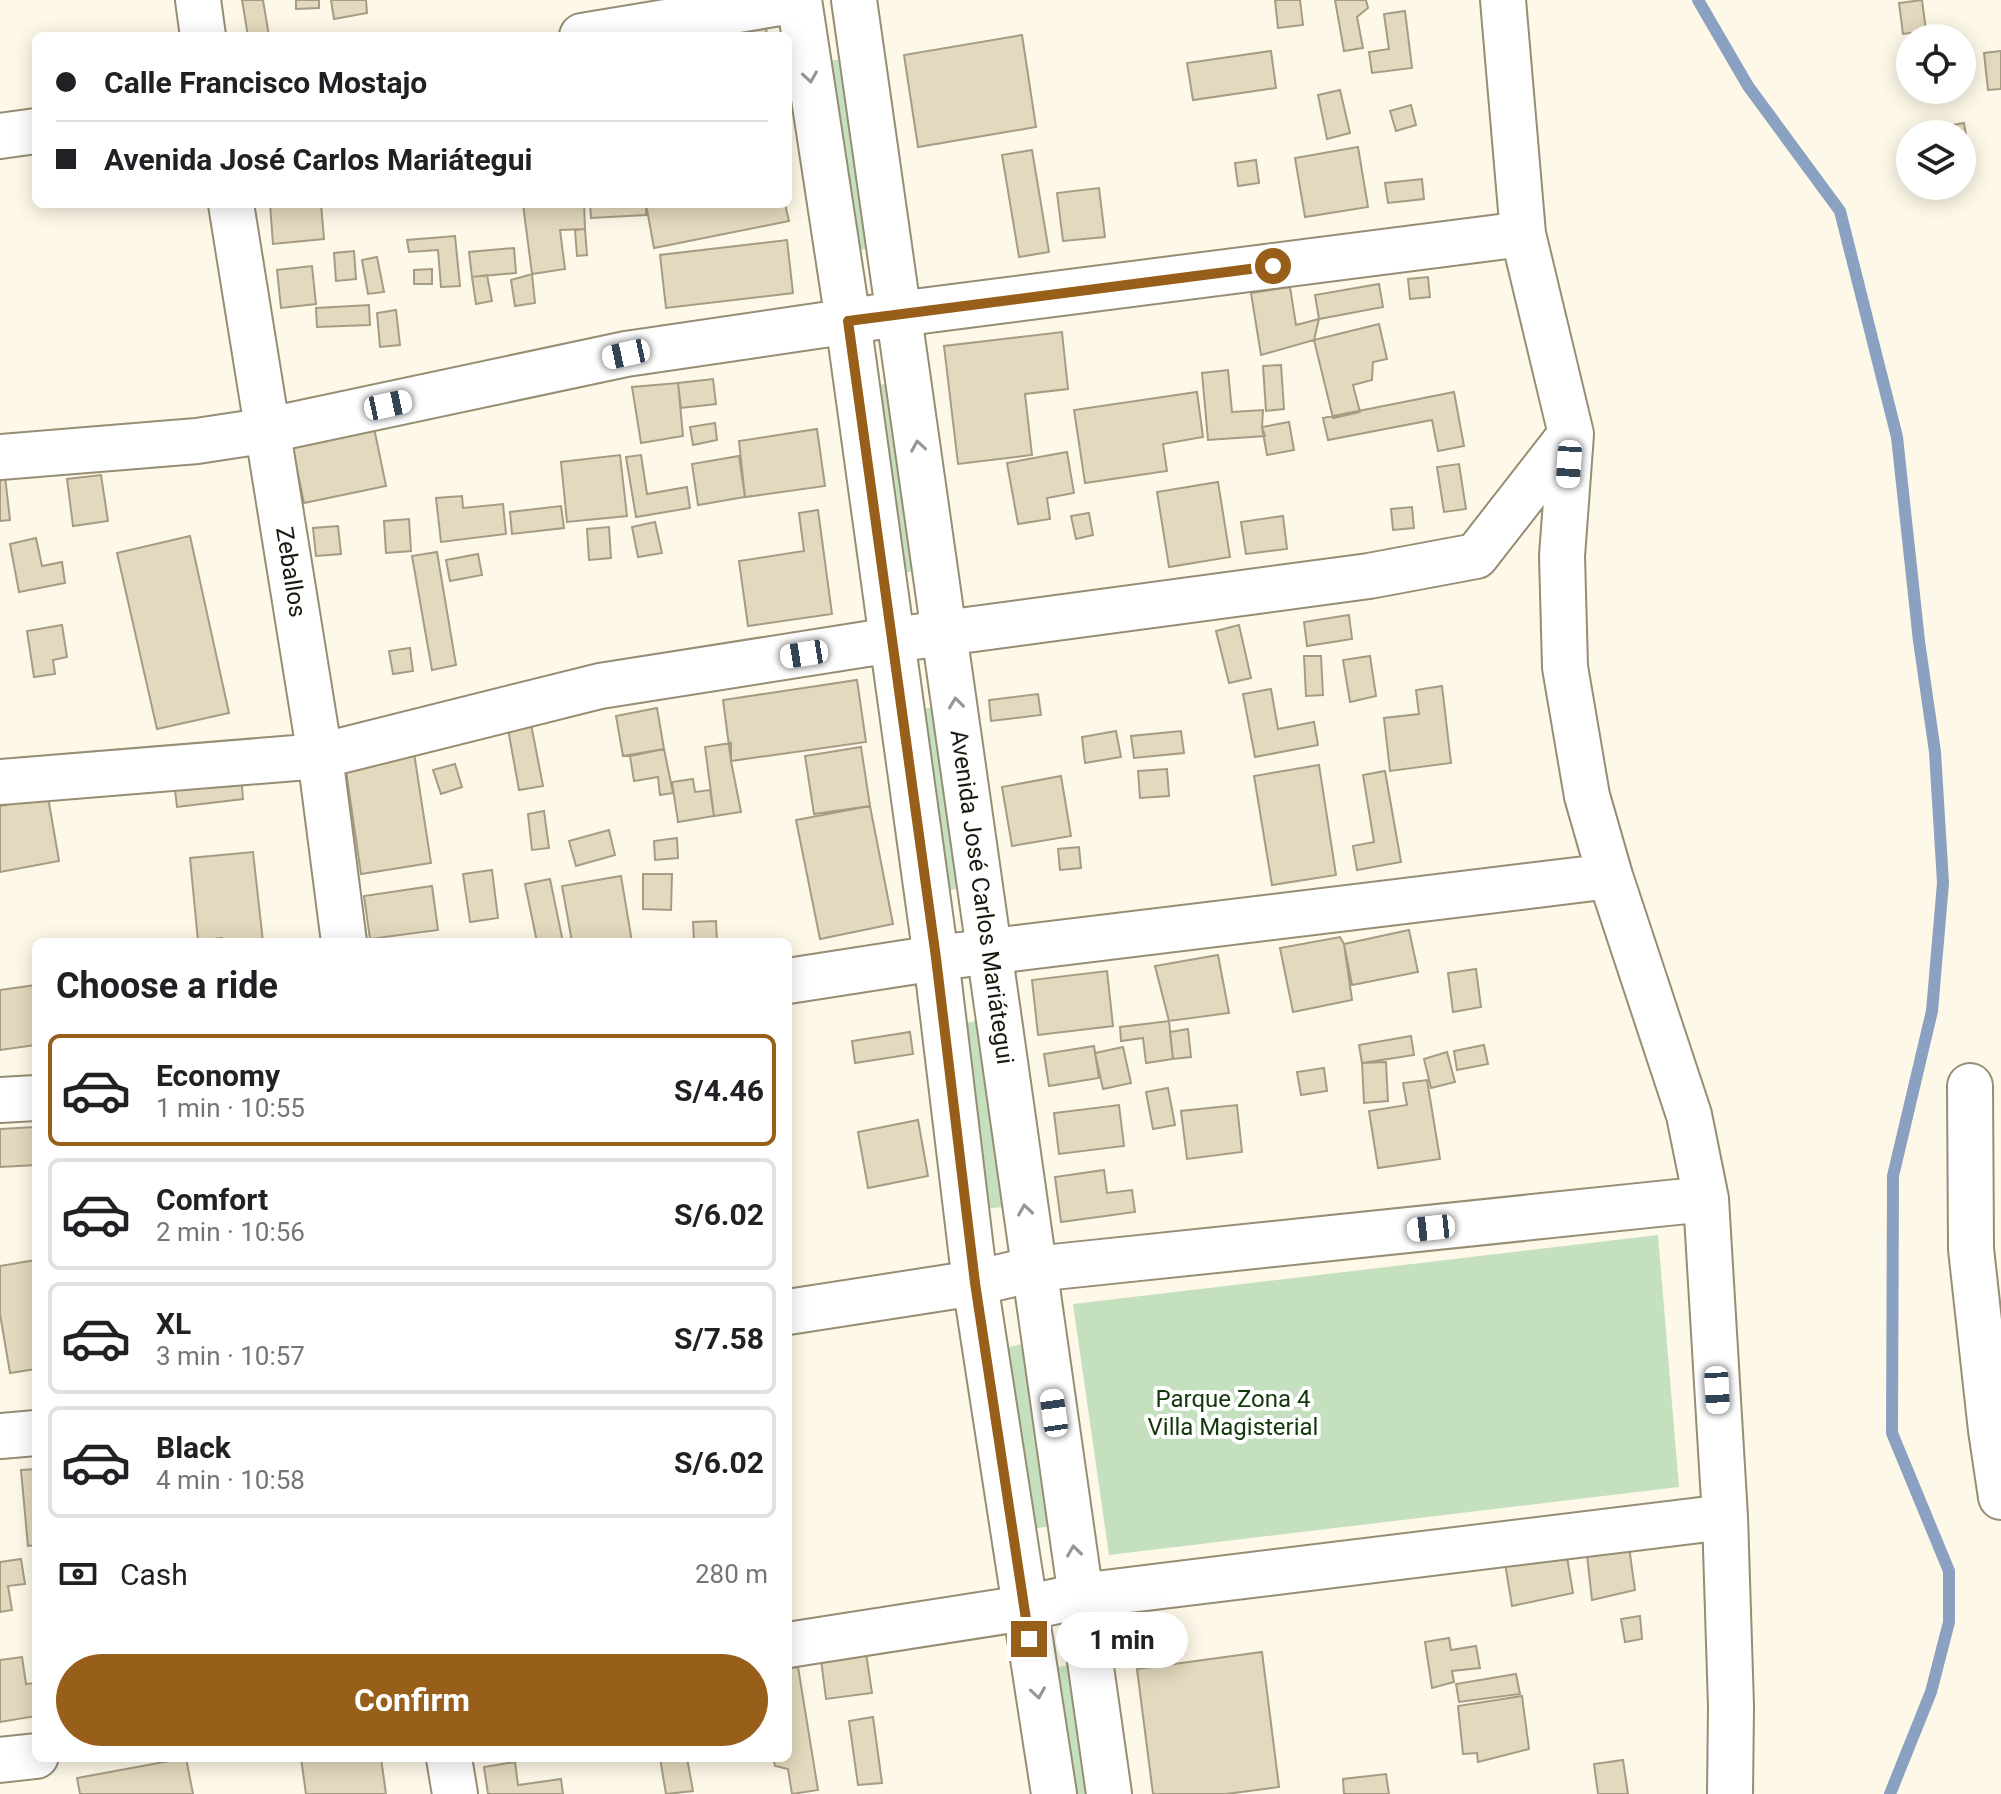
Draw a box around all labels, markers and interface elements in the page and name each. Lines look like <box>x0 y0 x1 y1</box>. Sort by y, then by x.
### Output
map controls <box>1896 24 1976 200</box>
button: locate <box>1896 24 1976 104</box>
text: Calle Francisco Mostajo <box>104 65 427 100</box>
one-way arrow <box>801 70 818 84</box>
button: layers <box>1896 120 1976 200</box>
text: Avenida José Carlos Mariátegui <box>104 142 532 177</box>
route start <box>1255 248 1291 284</box>
car <box>600 337 652 371</box>
car <box>362 388 414 422</box>
one-way arrow <box>910 439 927 452</box>
car <box>1555 439 1583 489</box>
street label: Zeballos <box>270 525 312 619</box>
car <box>778 638 830 670</box>
one-way arrow <box>947 696 964 709</box>
street label: Avenida José Carlos Mariátegui <box>945 728 1019 1066</box>
text: Choose a ride <box>56 965 278 1007</box>
icon: car <box>60 1054 132 1126</box>
text: Economy <box>156 1058 280 1093</box>
text: S/4.46 <box>674 1073 764 1108</box>
text: 1 min · 10:55 <box>156 1093 305 1123</box>
icon: car <box>60 1178 132 1250</box>
text: Comfort <box>156 1182 268 1217</box>
text: S/6.02 <box>674 1197 764 1232</box>
one-way arrow <box>1017 1203 1034 1217</box>
car <box>1406 1214 1456 1242</box>
text: 2 min · 10:56 <box>156 1217 305 1247</box>
icon: car <box>60 1302 132 1374</box>
text: XL <box>156 1306 191 1341</box>
text: S/7.58 <box>674 1321 764 1356</box>
text: 3 min · 10:57 <box>156 1341 305 1371</box>
car <box>1704 1365 1730 1415</box>
park label: Parque Zona 4 Villa Magisterial <box>1148 1385 1318 1441</box>
car <box>1039 1388 1069 1438</box>
icon: car <box>60 1426 132 1498</box>
text: Black <box>156 1430 231 1465</box>
text: S/6.02 <box>674 1445 764 1480</box>
text: 4 min · 10:58 <box>156 1465 305 1495</box>
one-way arrow <box>1066 1544 1083 1557</box>
icon: cash <box>56 1552 100 1596</box>
text: Cash <box>120 1557 188 1592</box>
text: 280 m <box>695 1559 768 1589</box>
callout: 1 min <box>1057 1611 1189 1667</box>
route end <box>1011 1621 1047 1657</box>
text: 1 min <box>1089 1625 1155 1655</box>
button: Confirm <box>56 1654 768 1746</box>
one-way arrow <box>1029 1686 1046 1700</box>

